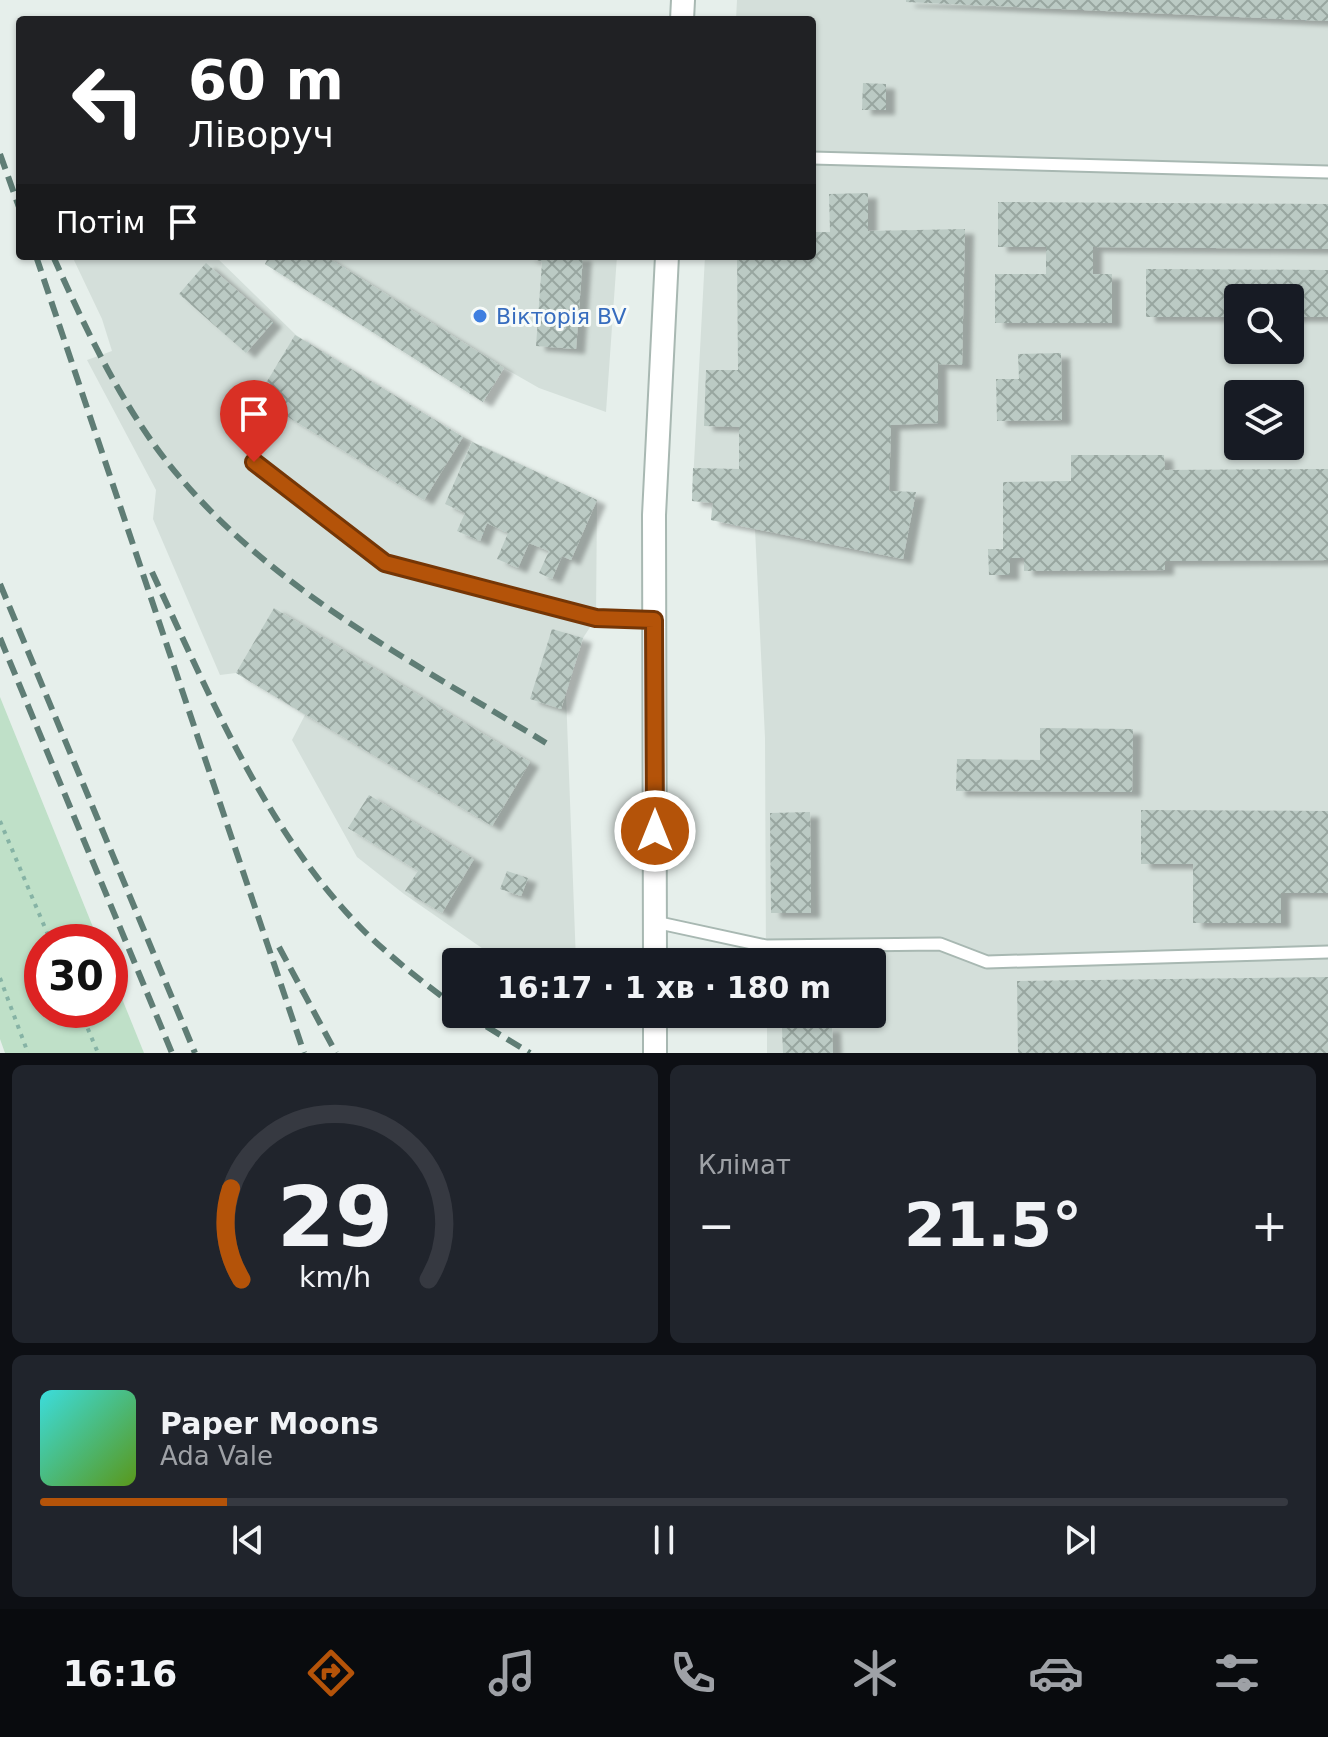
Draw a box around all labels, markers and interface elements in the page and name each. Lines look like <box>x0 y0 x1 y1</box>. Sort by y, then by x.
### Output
text: 60 m <box>188 47 344 112</box>
icon: left <box>56 48 160 152</box>
text: Ліворуч <box>188 114 334 155</box>
icon: arrive <box>161 200 205 244</box>
text: Потім <box>56 205 145 240</box>
map controls <box>1224 284 1304 460</box>
button: search <box>1224 284 1304 364</box>
place label: Вікторія BV <box>496 304 627 329</box>
marker: Вікторія BV <box>471 307 489 325</box>
pin <box>220 380 288 462</box>
button: layers <box>1224 380 1304 460</box>
icon: arrive <box>232 392 276 436</box>
position arrow <box>613 789 697 873</box>
speed limit sign: 30 <box>24 924 128 1028</box>
text: 16:17 · 1 хв · 180 m <box>497 970 831 1005</box>
text: Клімат <box>698 1150 791 1180</box>
text: 29 <box>277 1169 393 1266</box>
text: 21.5° <box>904 1190 1082 1260</box>
text: − <box>698 1200 735 1251</box>
text: + <box>1251 1200 1288 1251</box>
text: km/h <box>299 1260 371 1294</box>
text: Paper Moons <box>160 1406 379 1441</box>
text: Ada Vale <box>160 1441 273 1471</box>
icon: previous <box>226 1518 270 1562</box>
icon: pause <box>642 1518 686 1562</box>
icon: next <box>1058 1518 1102 1562</box>
icon: directions <box>303 1645 359 1701</box>
icon: music <box>484 1645 540 1701</box>
icon: phone <box>665 1645 721 1701</box>
icon: climate <box>847 1645 903 1701</box>
icon: car <box>1028 1645 1084 1701</box>
icon: filters <box>1209 1645 1265 1701</box>
text: 16:16 <box>63 1653 177 1694</box>

